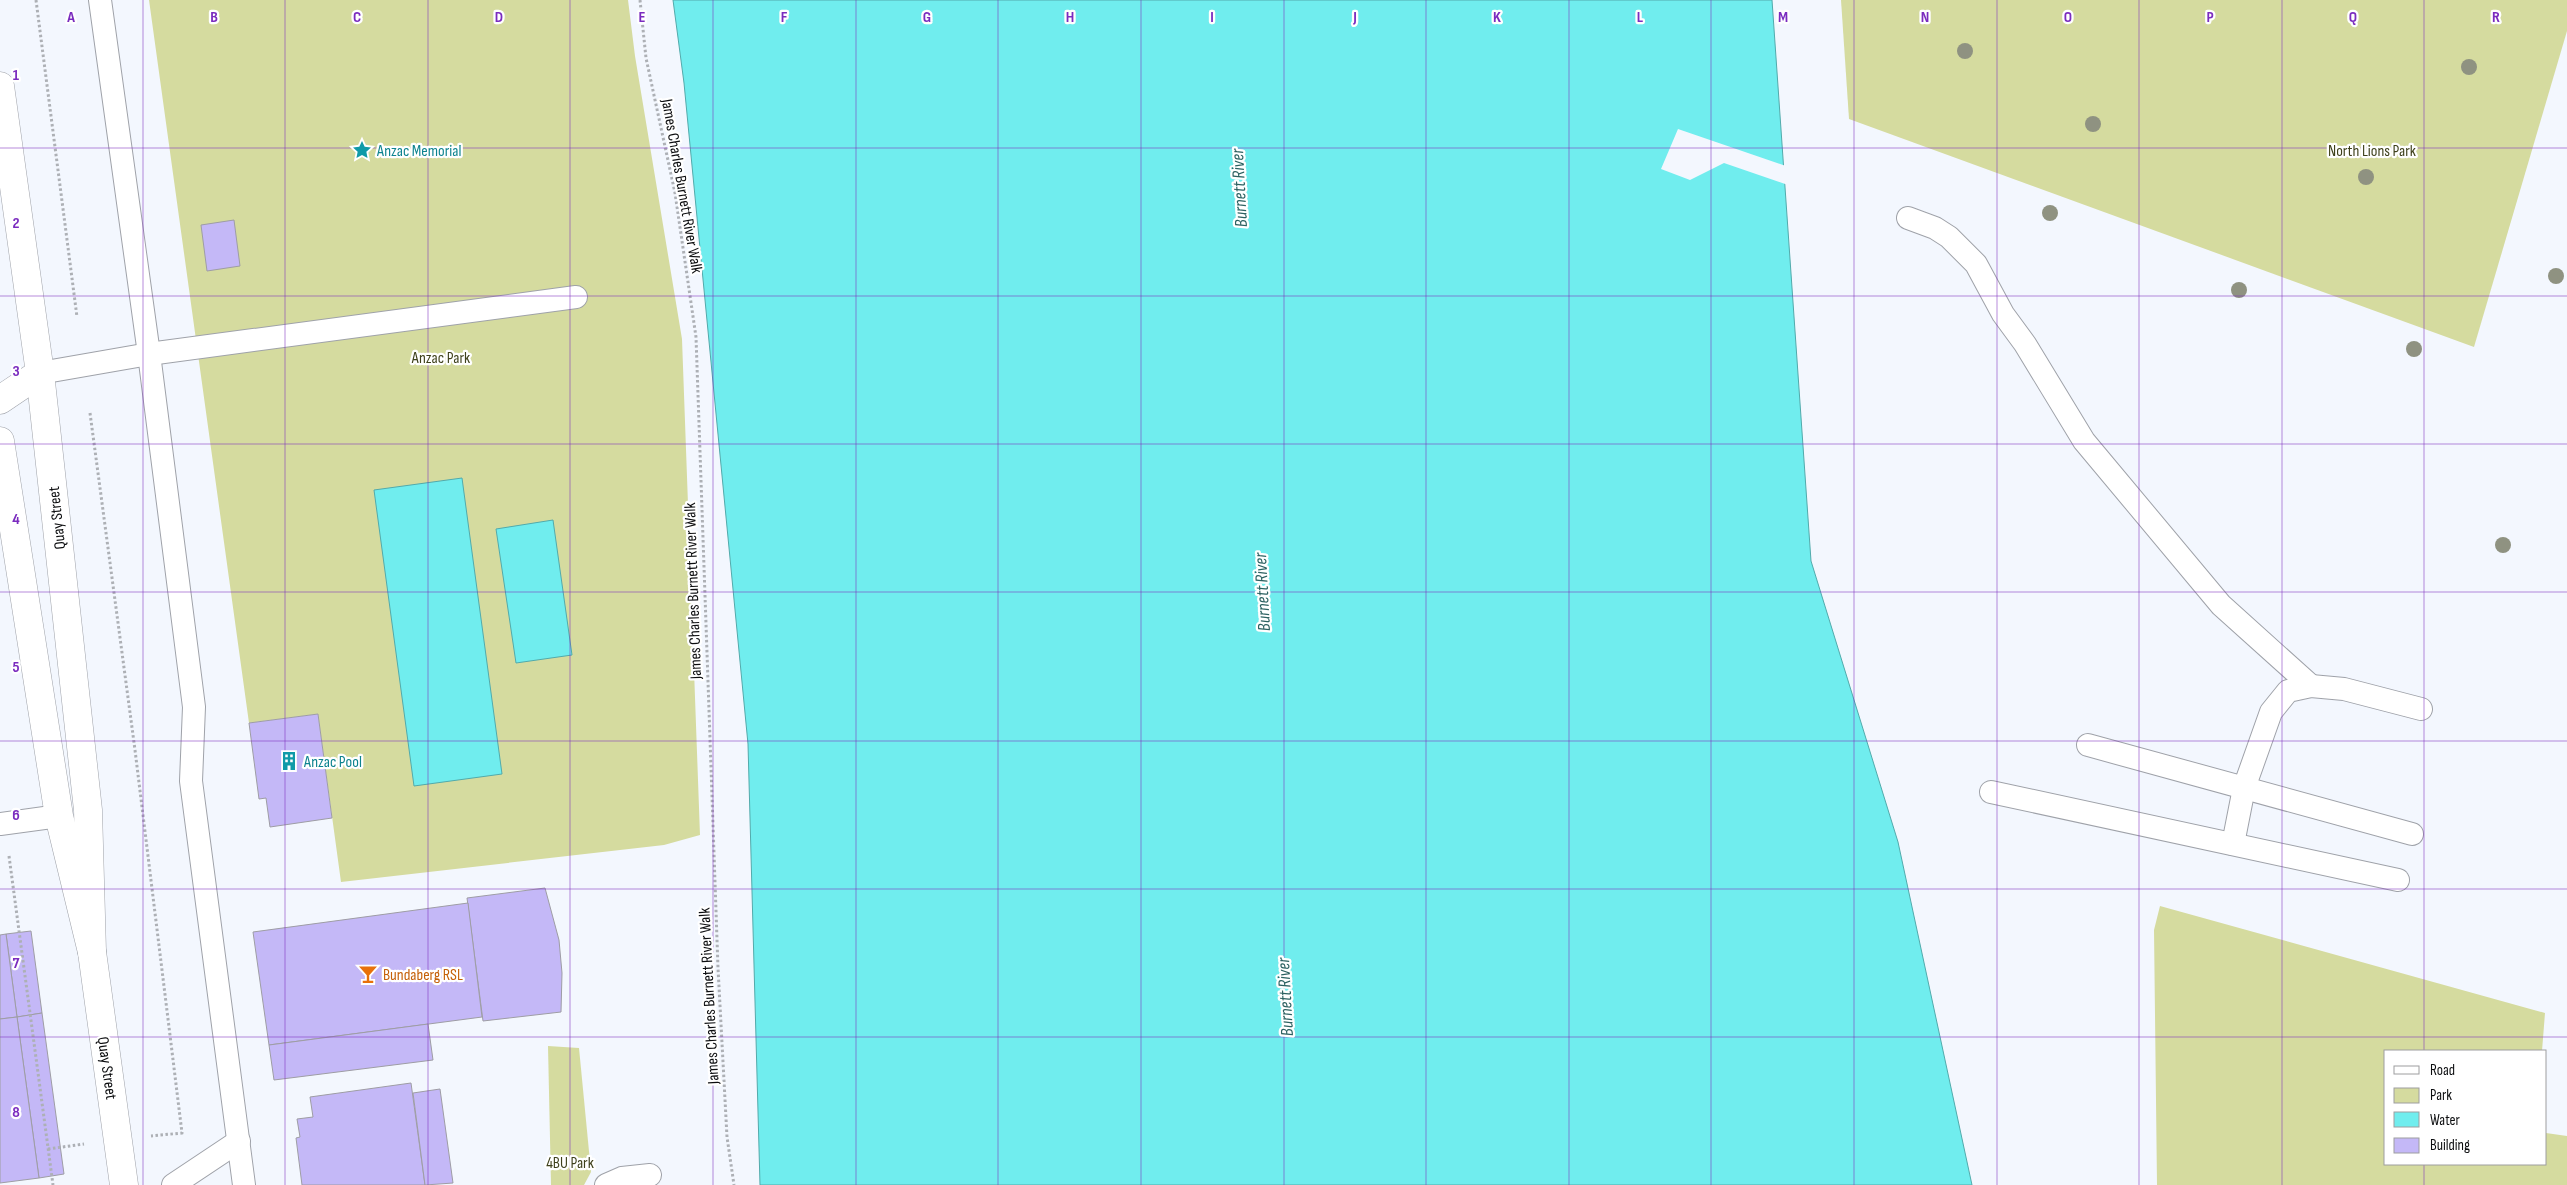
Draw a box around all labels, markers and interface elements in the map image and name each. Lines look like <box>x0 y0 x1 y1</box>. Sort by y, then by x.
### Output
text: A <box>66 8 75 27</box>
text: B <box>210 8 218 27</box>
text: C <box>353 8 361 27</box>
text: D <box>495 8 503 27</box>
text: E <box>639 8 646 27</box>
text: F <box>781 8 788 27</box>
text: G <box>923 8 931 27</box>
text: H <box>1066 8 1074 27</box>
text: I <box>1210 8 1214 27</box>
text: J <box>1352 8 1357 27</box>
text: K <box>1493 8 1501 27</box>
text: L <box>1637 8 1644 27</box>
text: M <box>1778 8 1788 27</box>
text: N <box>1921 8 1929 27</box>
text: O <box>2064 8 2072 27</box>
text: P <box>2206 8 2214 27</box>
text: Q <box>2349 8 2357 27</box>
text: R <box>2492 8 2500 27</box>
text: 1 <box>13 66 20 85</box>
street label: James Charles Burnett River Walk <box>657 97 706 275</box>
place icon: Anzac Memorial <box>351 139 373 161</box>
place label: Anzac Memorial <box>376 142 461 161</box>
park label: North Lions Park <box>2328 142 2416 161</box>
water label: Burnett River <box>1227 147 1252 228</box>
text: 2 <box>12 214 20 233</box>
park label: Anzac Park <box>411 349 470 368</box>
text: 3 <box>12 362 20 381</box>
street label: Quay Street <box>45 485 70 550</box>
street label: James Charles Burnett River Walk <box>681 502 706 681</box>
text: 4 <box>12 510 20 529</box>
water label: Burnett River <box>1250 551 1275 632</box>
text: 5 <box>12 658 20 677</box>
building icon: Anzac Pool <box>278 750 300 772</box>
place label: Anzac Pool <box>303 753 362 772</box>
text: 6 <box>12 806 20 825</box>
street label: James Charles Burnett River Walk <box>695 907 724 1086</box>
text: 7 <box>13 954 20 973</box>
water label: Burnett River <box>1273 956 1298 1037</box>
bar icon: Bundaberg RSL <box>357 963 379 985</box>
place label: Bundaberg RSL <box>383 966 463 985</box>
street label: Quay Street <box>93 1036 120 1101</box>
legend <box>2384 1050 2547 1165</box>
text: Road <box>2430 1061 2455 1080</box>
text: Park <box>2430 1086 2452 1105</box>
text: 8 <box>12 1103 20 1122</box>
text: Water <box>2430 1111 2461 1130</box>
text: Building <box>2430 1136 2470 1155</box>
park label: 4BU Park <box>546 1154 594 1173</box>

